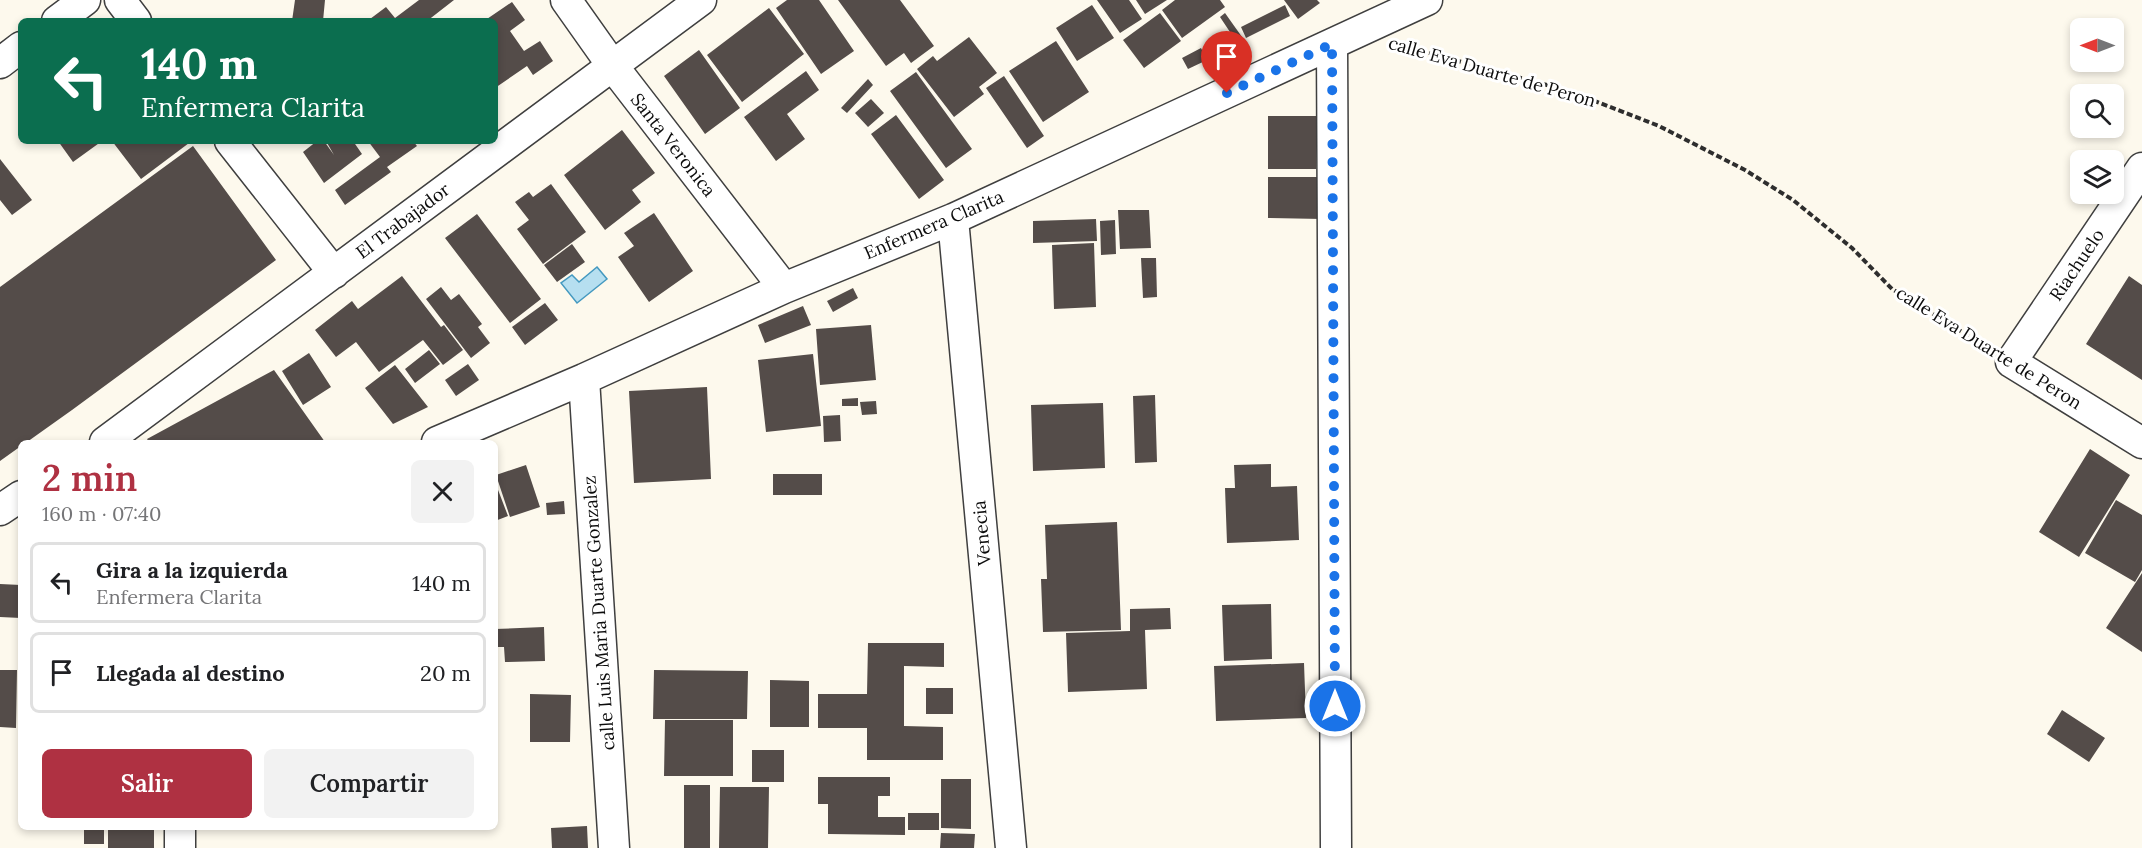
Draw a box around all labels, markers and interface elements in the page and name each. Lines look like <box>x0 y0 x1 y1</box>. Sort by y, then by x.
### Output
north arrow <box>2070 18 2124 72</box>
map controls <box>2070 18 2124 204</box>
pin <box>1201 31 1252 93</box>
street label: calle Eva Duarte de Peron <box>1386 31 1599 112</box>
text: 140 m <box>141 37 257 91</box>
icon: arrive <box>1210 40 1243 73</box>
icon: left <box>42 42 120 120</box>
button: search <box>2070 84 2124 138</box>
street label: Santa Veronica <box>626 88 721 201</box>
text: Enfermera Clarita <box>141 90 365 124</box>
button: layers <box>2070 150 2124 204</box>
street label: El Trabajador <box>351 178 454 263</box>
street label: Enfermera Clarita <box>861 185 1007 264</box>
street label: Riachuelo <box>2044 224 2109 305</box>
street label: calle Eva Duarte de Peron <box>1892 281 2086 414</box>
text: 2 min <box>42 455 137 501</box>
button: close <box>411 460 474 523</box>
street label: calle Luis Maria Duarte Gonzalez <box>577 475 620 751</box>
street label: Venecia <box>967 500 996 568</box>
text: 160 m · 07:40 <box>42 501 161 526</box>
text: Gira a la izquierda <box>96 556 288 584</box>
icon: left <box>45 566 78 599</box>
text: 140 m <box>412 569 471 597</box>
text: Enfermera Clarita <box>96 584 262 609</box>
icon: arrive <box>45 656 78 689</box>
text: Llegada al destino <box>96 659 285 687</box>
text: 20 m <box>420 659 471 687</box>
position arrow <box>1303 674 1367 738</box>
button: Salir <box>42 749 252 818</box>
button: Compartir <box>264 749 474 818</box>

